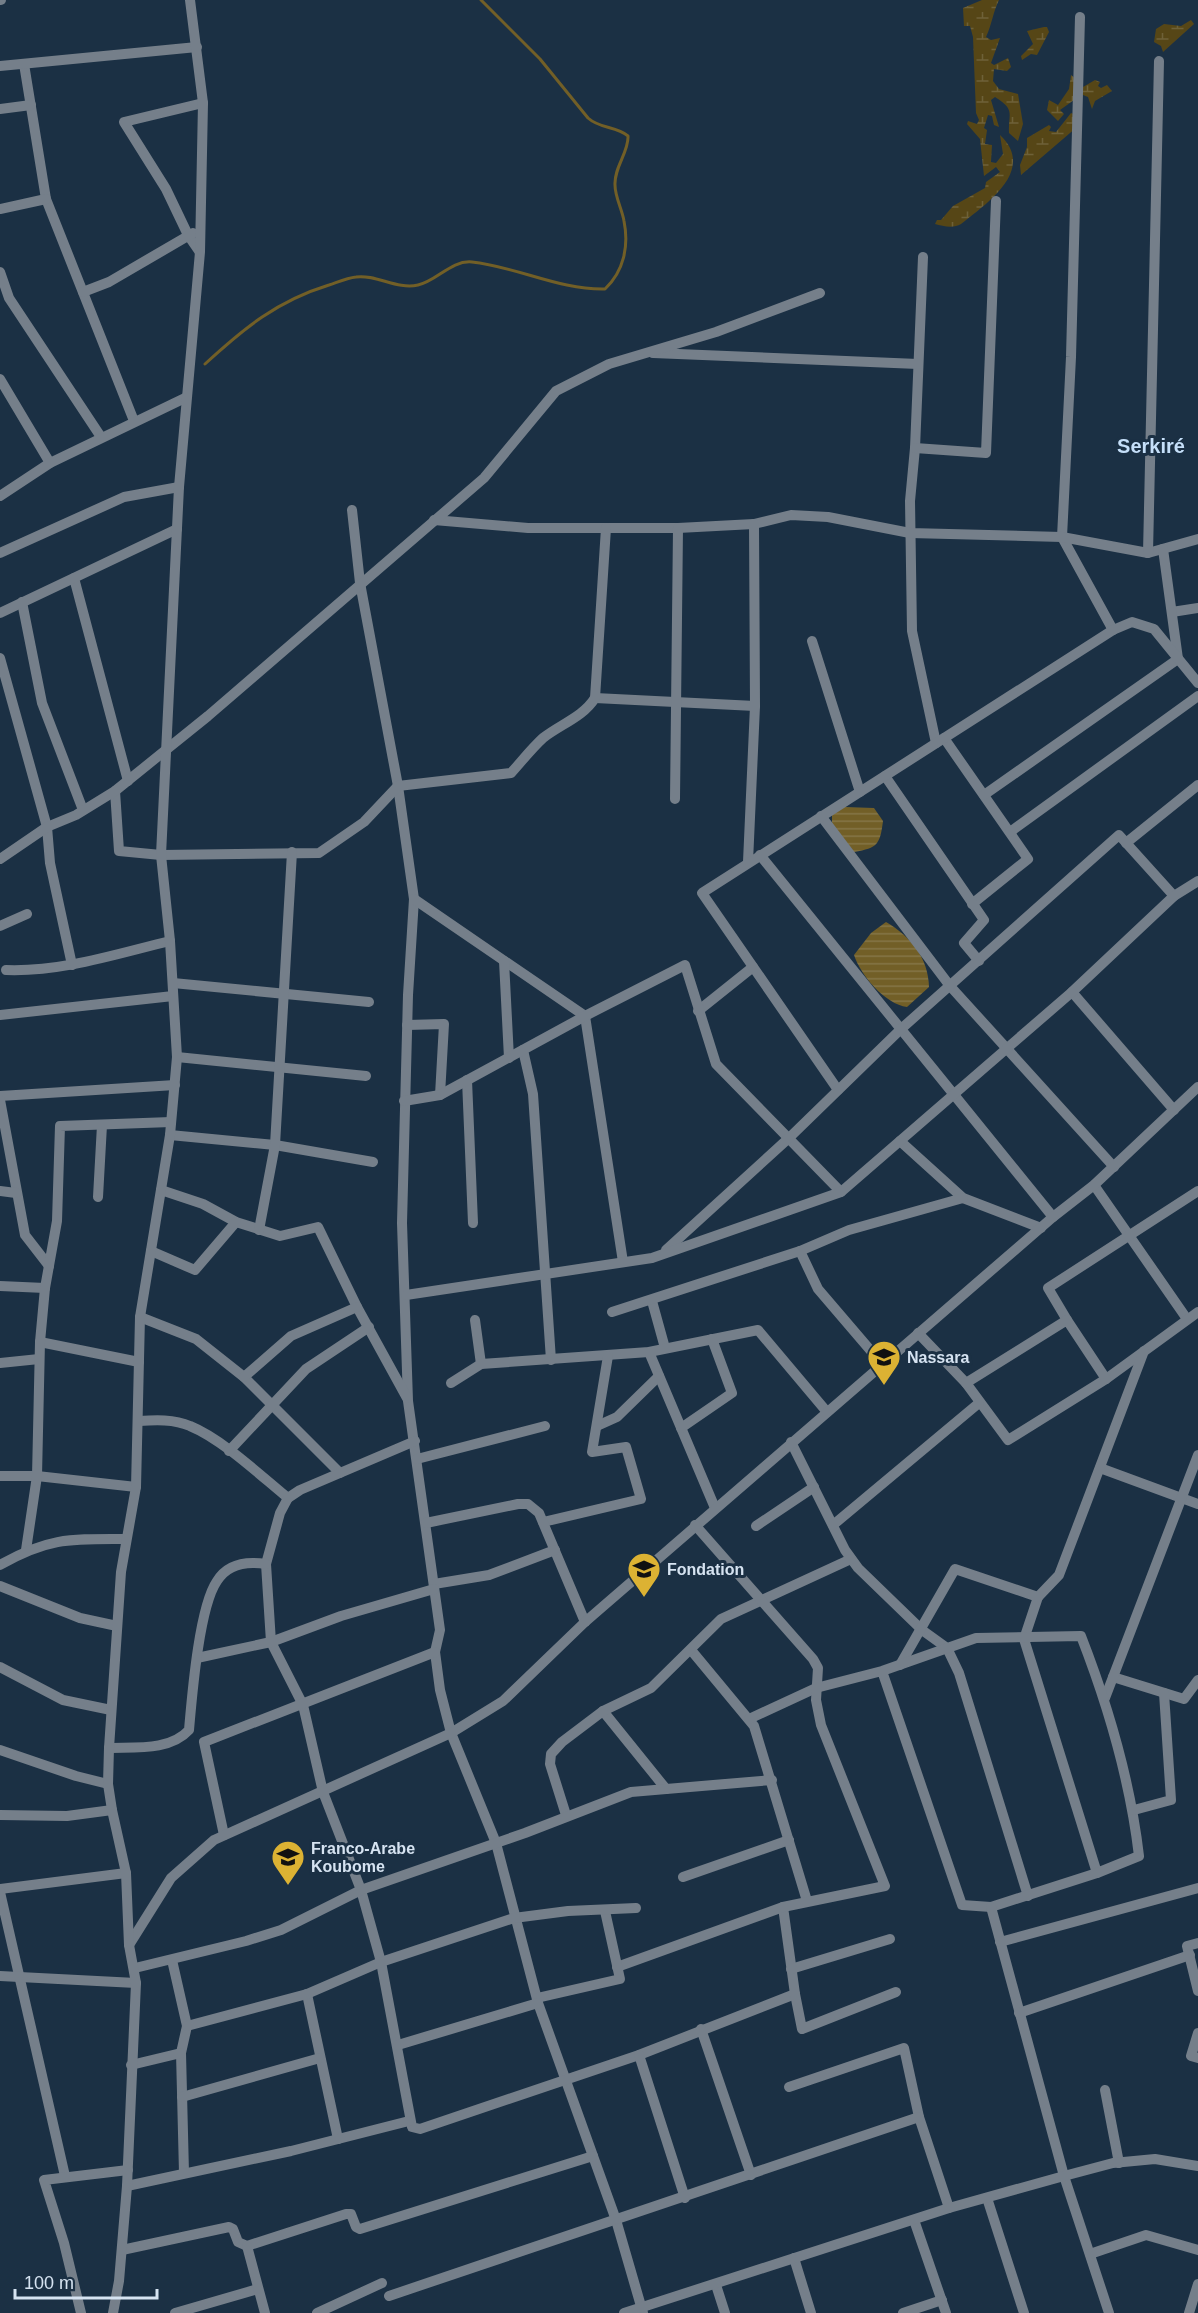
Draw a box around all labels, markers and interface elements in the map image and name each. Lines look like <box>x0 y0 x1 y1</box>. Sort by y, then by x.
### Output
district label: Serkiré <box>1117 435 1185 457</box>
school or university icon: Nassara <box>866 1339 902 1386</box>
place label: Nassara <box>907 1349 969 1366</box>
school or university icon: Fondation <box>626 1551 662 1598</box>
place label: Fondation <box>667 1561 744 1578</box>
school or university icon: Franco-Arabe Koubome <box>270 1839 306 1886</box>
place label: Franco-Arabe Koubome <box>311 1840 415 1875</box>
scale bar <box>15 2262 158 2300</box>
text: 100 m <box>24 2273 74 2293</box>

